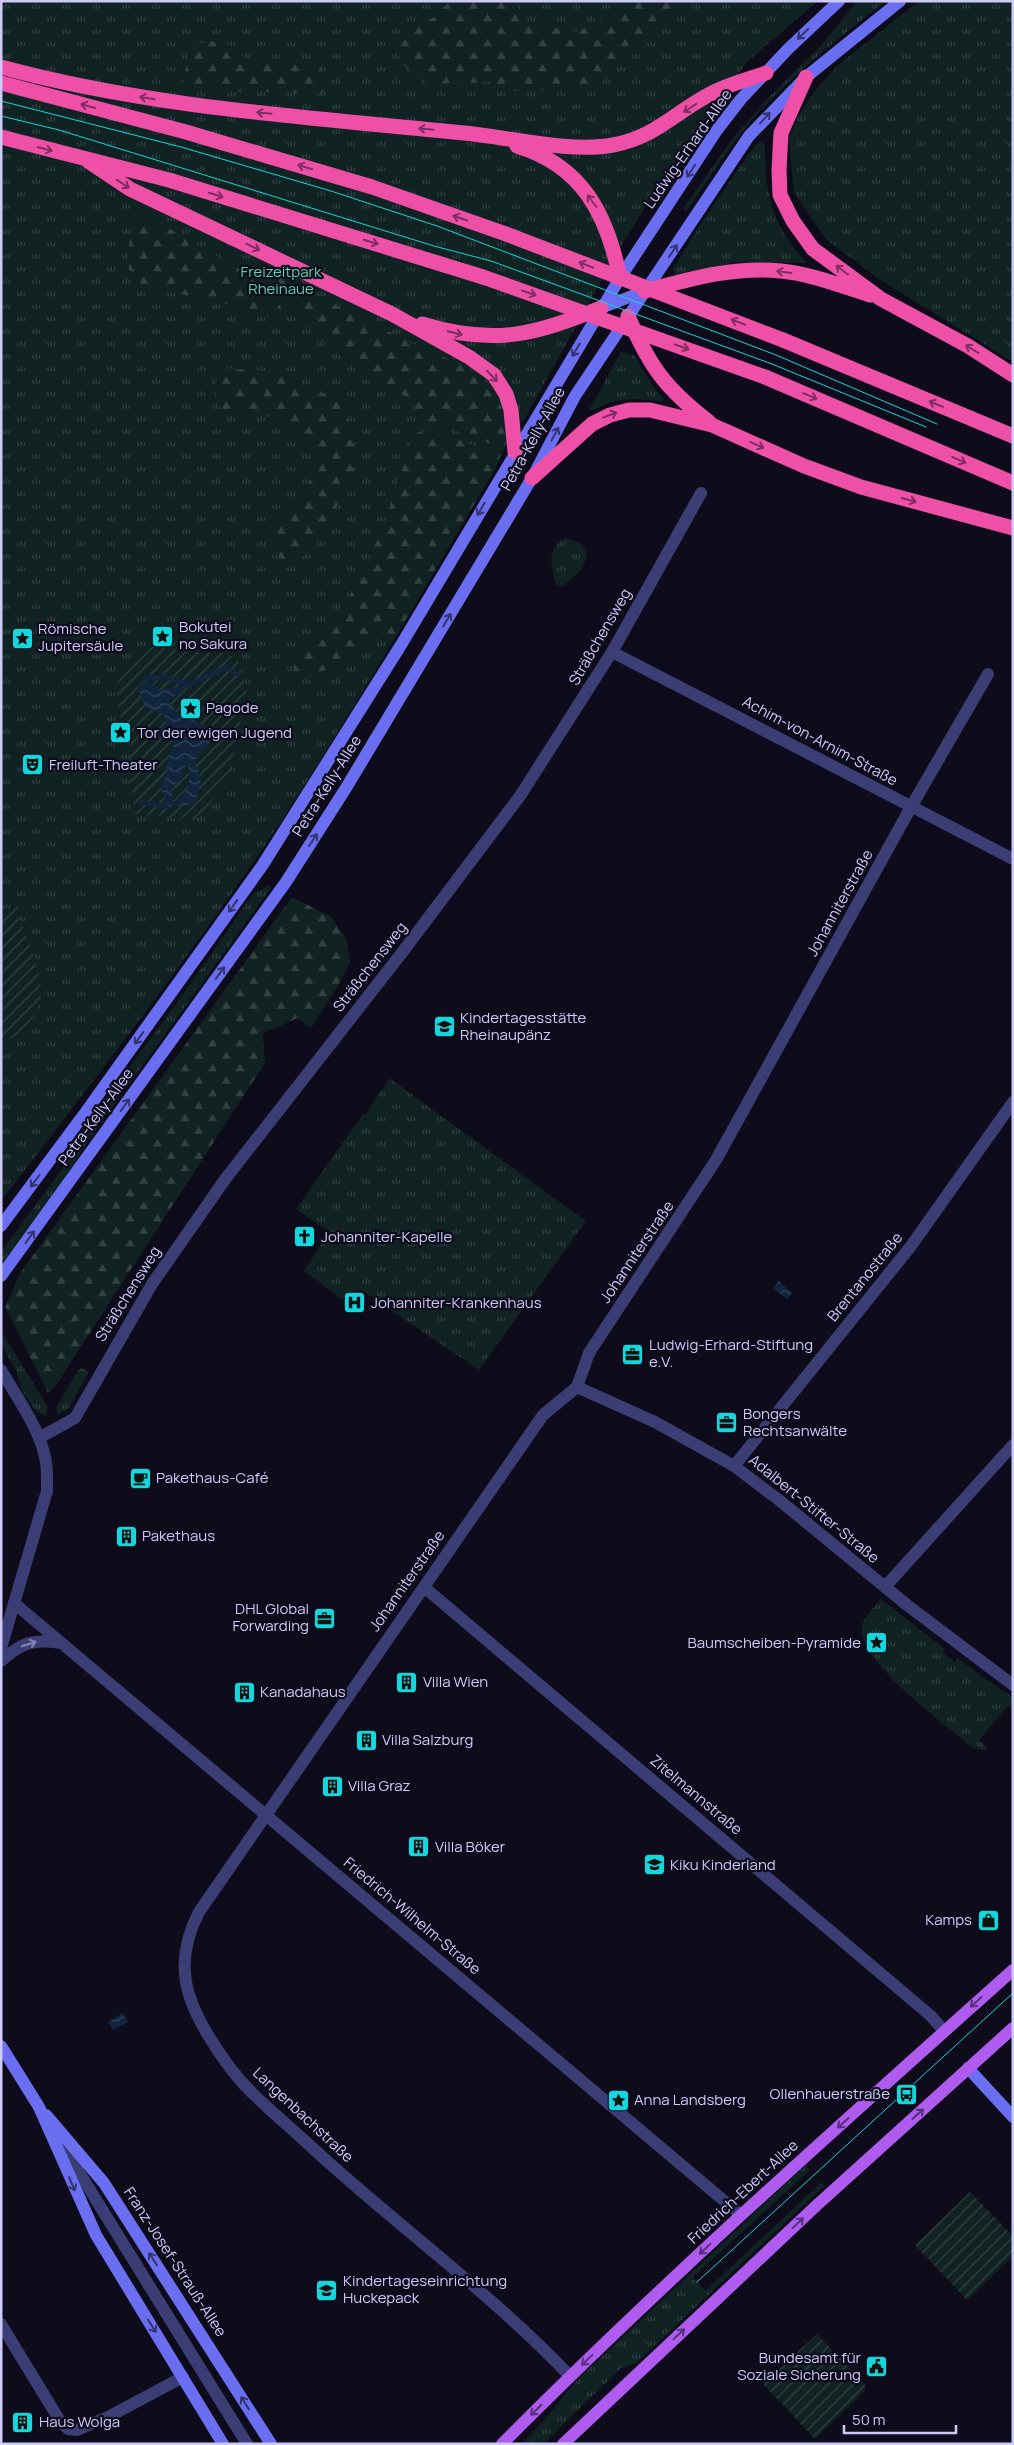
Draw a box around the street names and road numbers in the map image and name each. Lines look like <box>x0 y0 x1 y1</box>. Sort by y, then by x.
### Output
street label: Ludwig-Erhard-Allee <box>639 85 737 213</box>
street label: Petra-Kelly-Allee <box>495 383 570 494</box>
street label: Sträßchensweg <box>563 584 636 689</box>
street label: Achim-von-Arnim-Straße <box>739 691 902 791</box>
street label: Petra-Kelly-Allee <box>287 731 366 840</box>
street label: Johanniterstraße <box>802 845 878 960</box>
street label: Sträßchensweg <box>328 917 411 1016</box>
street label: Petra-Kelly-Allee <box>53 1064 138 1170</box>
street label: Johanniterstraße <box>595 1196 679 1307</box>
street label: Brentanostraße <box>822 1228 907 1326</box>
street label: Sträßchensweg <box>90 1242 165 1345</box>
street label: Adalbert-Stifter-Straße <box>745 1449 884 1568</box>
street label: Johanniterstraße <box>364 1526 449 1635</box>
street label: Zitelmannstraße <box>646 1750 747 1840</box>
street label: Friedrich-Wilhelm-Straße <box>339 1852 486 1979</box>
street label: Langenbachstraße <box>248 2062 358 2167</box>
street label: Friedrich-Ebert-Allee <box>683 2135 803 2248</box>
street label: Franz-Josef-Strauß-Allee <box>119 2183 232 2341</box>

